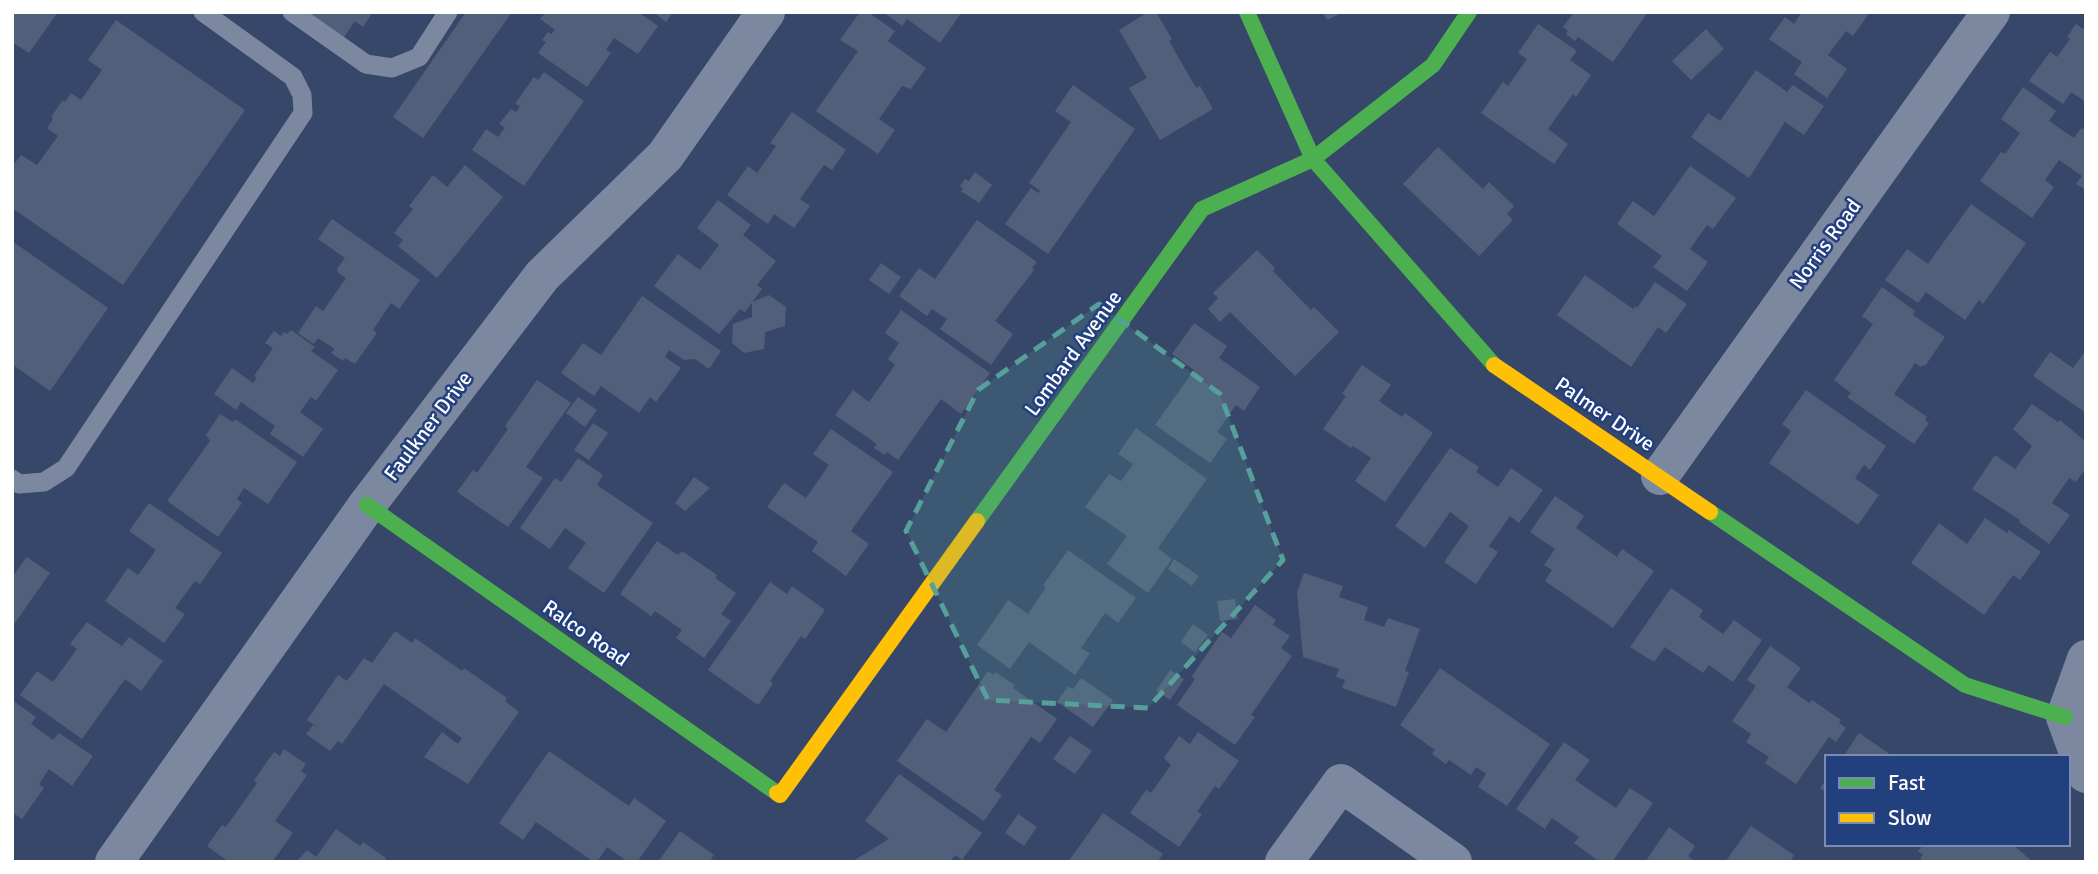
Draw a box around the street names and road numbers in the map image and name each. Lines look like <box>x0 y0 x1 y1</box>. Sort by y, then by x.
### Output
street label: Norris Road <box>1783 194 1867 294</box>
street label: Lombard Avenue <box>1019 285 1127 421</box>
street label: Faulkner Drive <box>378 366 478 486</box>
street label: Palmer Drive <box>1550 371 1660 457</box>
street label: Ralco Road <box>538 594 634 672</box>

